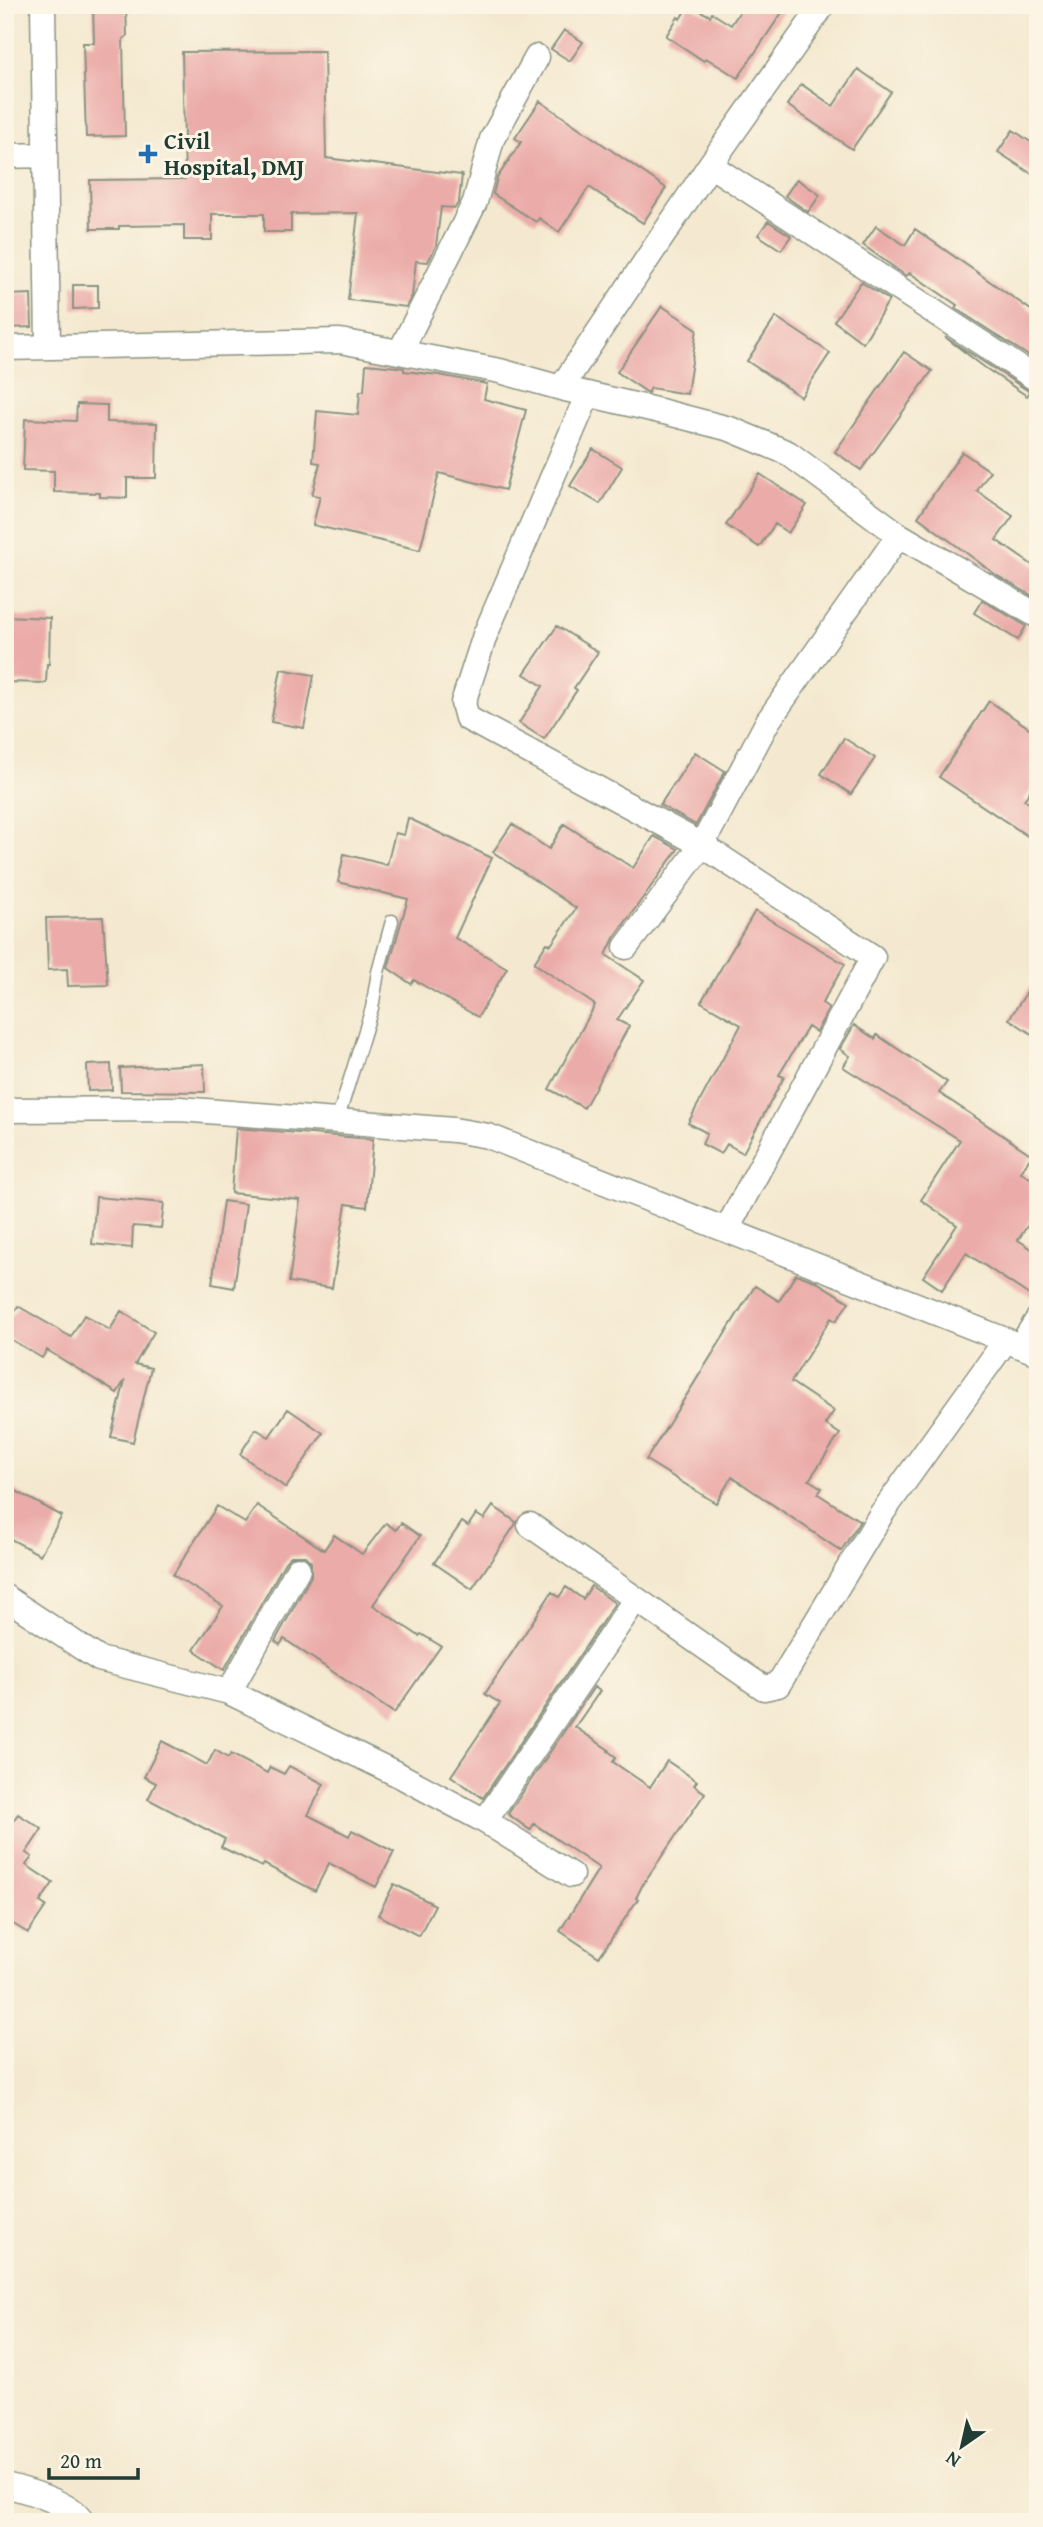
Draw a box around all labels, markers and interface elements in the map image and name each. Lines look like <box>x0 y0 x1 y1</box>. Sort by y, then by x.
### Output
place label: Civil Hospital, DMJ <box>164 124 304 183</box>
marker: Civil Hospital, DMJ <box>138 144 158 164</box>
north arrow <box>928 2412 998 2482</box>
scale bar <box>49 2436 138 2480</box>
text: 20 m <box>60 2445 102 2476</box>
text: N <box>939 2445 966 2475</box>

